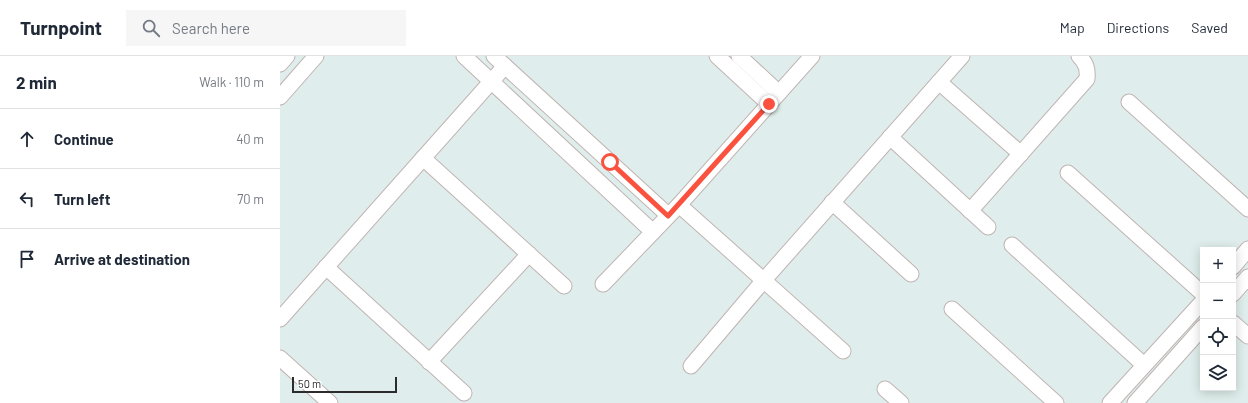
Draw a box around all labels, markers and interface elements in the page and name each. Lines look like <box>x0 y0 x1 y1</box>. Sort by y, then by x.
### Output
search box <box>126 10 406 46</box>
text: Turnpoint <box>20 16 102 39</box>
icon: search <box>140 17 162 39</box>
text: Search here <box>172 19 250 37</box>
text: Map <box>1060 19 1085 36</box>
text: Directions <box>1107 19 1169 36</box>
text: Saved <box>1191 19 1228 36</box>
text: 2 min <box>16 72 57 92</box>
text: Walk · 110 m <box>199 74 264 90</box>
route end <box>760 95 778 113</box>
icon: ahead <box>16 128 38 150</box>
text: Continue <box>54 130 114 148</box>
text: 40 m <box>236 131 264 147</box>
route start <box>601 153 619 171</box>
icon: left <box>16 188 38 210</box>
text: Turn left <box>54 190 110 208</box>
text: 70 m <box>237 191 264 207</box>
map controls <box>1200 247 1236 391</box>
button: + <box>1200 247 1236 283</box>
icon: arrive <box>16 248 38 270</box>
text: Arrive at destination <box>54 250 190 268</box>
button: − <box>1200 283 1236 319</box>
button: locate <box>1200 319 1236 355</box>
button: layers <box>1200 355 1236 391</box>
scale bar <box>292 375 397 394</box>
text: 50 m <box>298 377 321 390</box>

